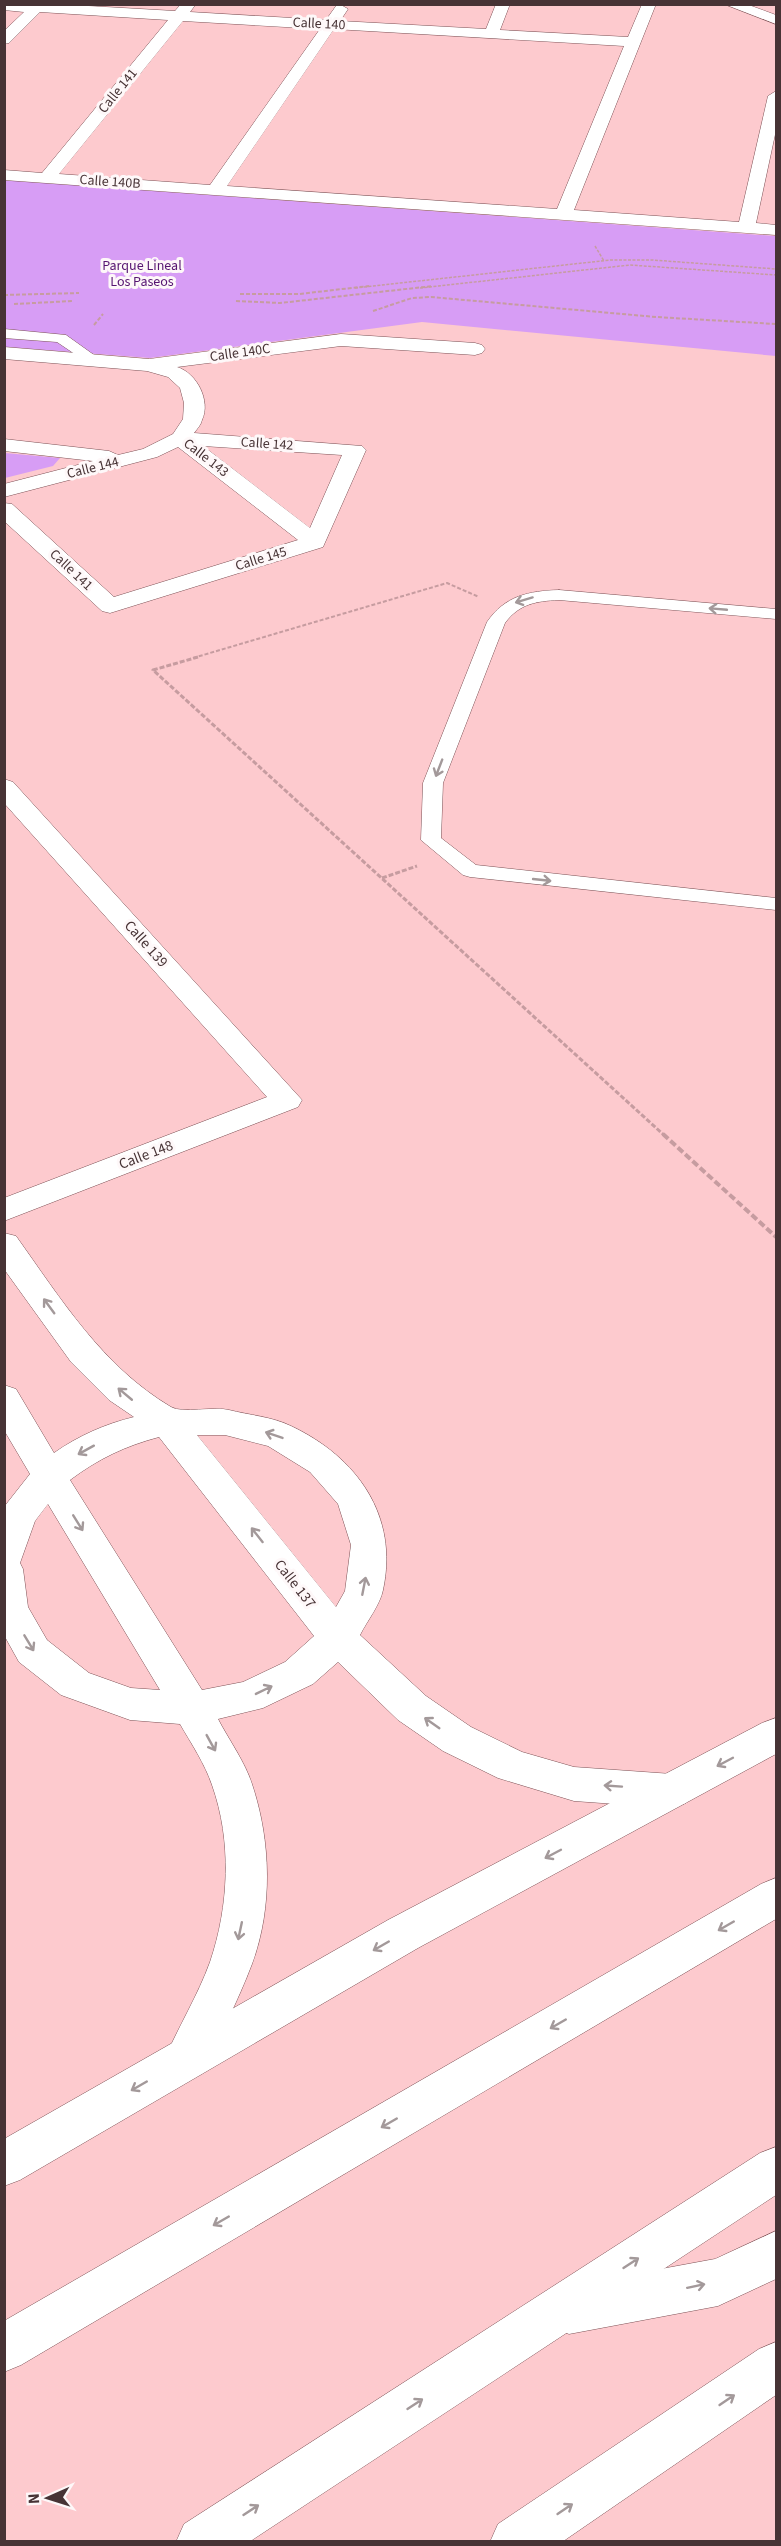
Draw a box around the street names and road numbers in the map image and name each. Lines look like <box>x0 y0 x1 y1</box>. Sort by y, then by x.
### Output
street label: Calle 140 <box>292 13 346 35</box>
street label: Calle 141 <box>94 64 142 118</box>
street label: Calle 140B <box>79 170 141 194</box>
street label: Calle 140C <box>208 339 272 367</box>
street label: Calle 142 <box>240 432 294 456</box>
street label: Calle 143 <box>179 434 233 482</box>
street label: Calle 144 <box>65 452 121 484</box>
street label: Calle 145 <box>233 542 289 576</box>
street label: Calle 141 <box>45 545 97 595</box>
street label: Calle 139 <box>119 916 173 972</box>
street label: Calle 148 <box>116 1135 176 1175</box>
street label: Calle 137 <box>269 1555 321 1613</box>

